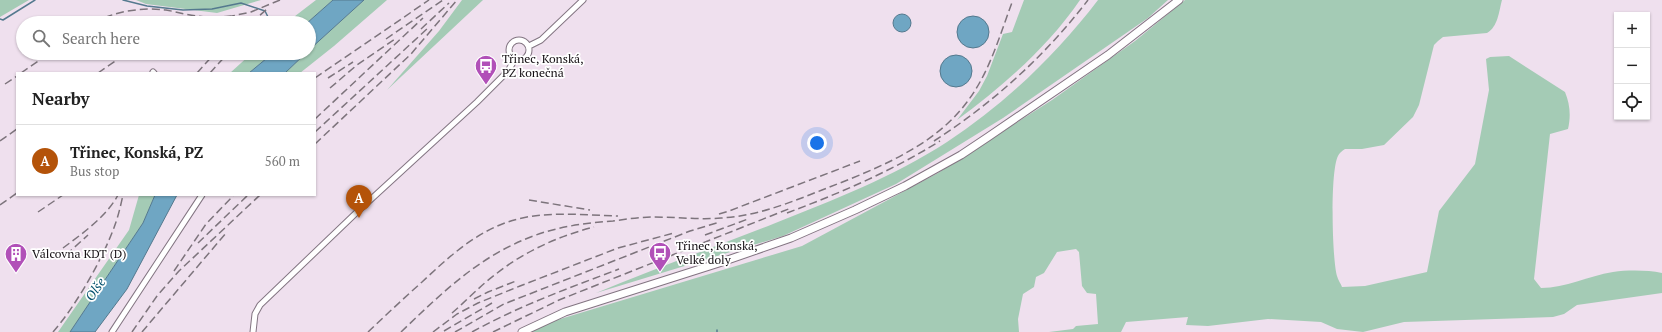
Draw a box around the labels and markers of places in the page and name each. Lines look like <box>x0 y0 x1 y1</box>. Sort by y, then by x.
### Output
place label: Třinec, Konská, PZ konečná <box>502 51 584 80</box>
bus stop icon: Třinec, Konská, PZ konečná <box>473 53 499 86</box>
pin: A <box>346 185 372 218</box>
place label: Třinec, Konská, Velké doly <box>676 238 758 267</box>
bus stop icon: Třinec, Konská, Velké doly <box>647 240 673 273</box>
building icon: Válcovna KDT (D) <box>3 241 29 274</box>
place label: Válcovna KDT (D) <box>32 246 126 261</box>

